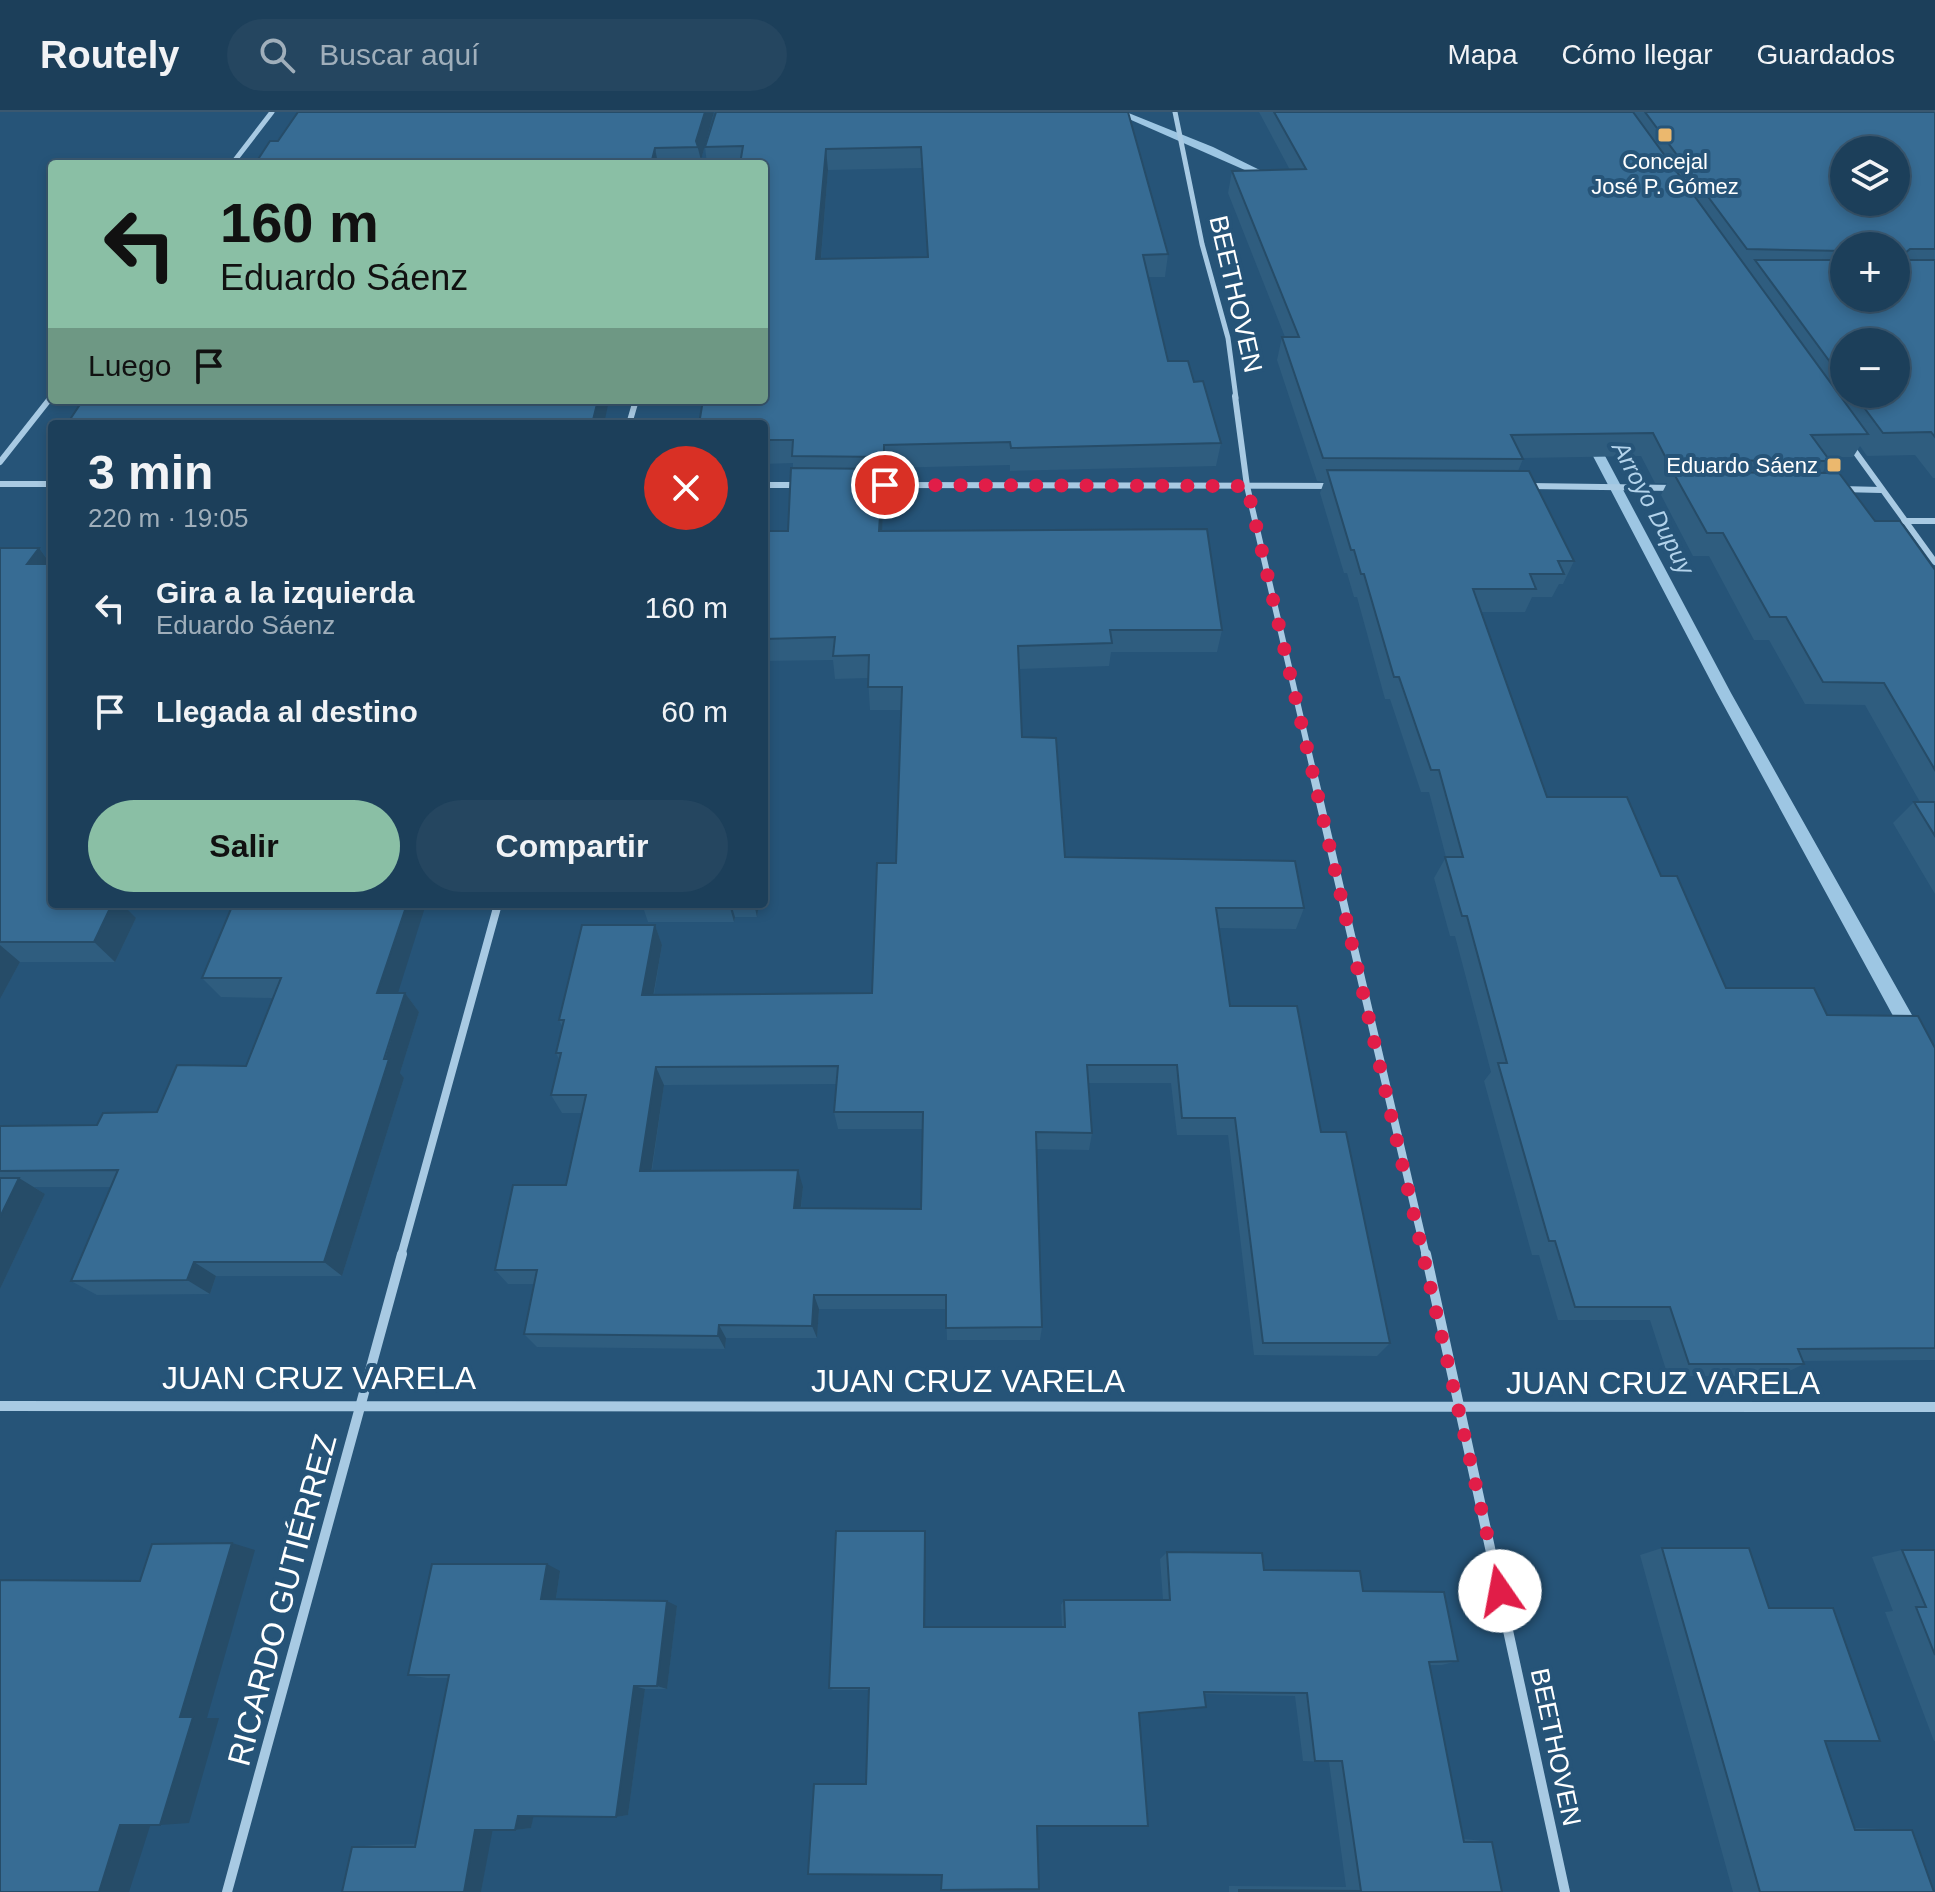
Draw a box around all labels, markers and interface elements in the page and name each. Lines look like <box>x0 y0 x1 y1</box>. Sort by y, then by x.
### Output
search box <box>227 19 787 91</box>
icon: search <box>255 33 299 77</box>
text: Routely <box>40 34 179 76</box>
text: Buscar aquí <box>319 38 479 71</box>
text: Mapa <box>1447 39 1518 70</box>
text: Cómo llegar <box>1562 39 1712 70</box>
text: Guardados <box>1756 39 1895 70</box>
marker: Concejal José P. Gómez <box>1656 126 1674 144</box>
map controls <box>1830 136 1910 408</box>
button: layers <box>1830 136 1910 216</box>
place label: Concejal José P. Gómez <box>1591 149 1739 199</box>
text: 160 m <box>220 191 379 254</box>
icon: left <box>88 192 192 296</box>
street label: BEETHOVEN <box>1203 212 1269 376</box>
button: + <box>1830 232 1910 312</box>
text: Eduardo Sáenz <box>220 257 468 298</box>
button: − <box>1830 328 1910 408</box>
icon: arrive <box>187 344 231 388</box>
text: Luego <box>88 349 171 382</box>
water label: Arroyo Dupuy <box>1606 435 1701 581</box>
text: 3 min <box>88 446 213 499</box>
button: close <box>644 446 728 530</box>
pin <box>851 451 919 519</box>
place label: Eduardo Sáenz <box>1666 453 1818 478</box>
marker: Eduardo Sáenz <box>1825 456 1843 474</box>
icon: arrive <box>863 463 907 507</box>
text: 220 m · 19:05 <box>88 503 248 533</box>
text: Gira a la izquierda <box>156 576 414 609</box>
icon: left <box>88 586 132 630</box>
text: 160 m <box>645 591 728 624</box>
text: Eduardo Sáenz <box>156 610 335 640</box>
icon: arrive <box>88 690 132 734</box>
text: Llegada al destino <box>156 695 418 728</box>
text: 60 m <box>661 695 728 728</box>
button: Salir <box>88 800 400 892</box>
button: Compartir <box>416 800 728 892</box>
street label: JUAN CRUZ VARELA <box>162 1360 477 1396</box>
street label: JUAN CRUZ VARELA <box>811 1363 1126 1399</box>
street label: JUAN CRUZ VARELA <box>1506 1365 1821 1401</box>
street label: RICARDO GUTIÉRREZ <box>220 1430 344 1770</box>
position arrow <box>1458 1549 1542 1633</box>
street label: BEETHOVEN <box>1525 1665 1587 1829</box>

